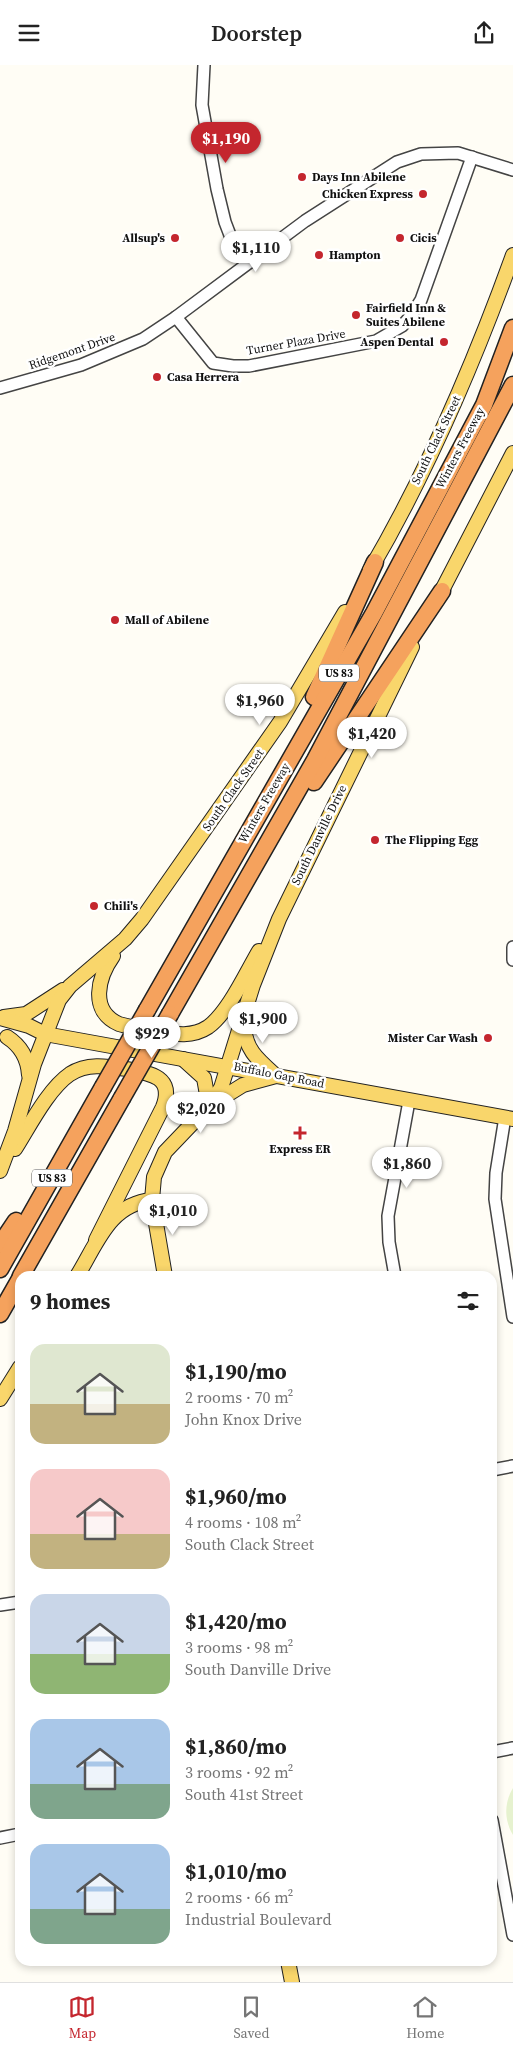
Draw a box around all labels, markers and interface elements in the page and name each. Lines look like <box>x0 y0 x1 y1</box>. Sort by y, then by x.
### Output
text: Doorstep <box>211 18 302 48</box>
icon: menu <box>15 19 43 47</box>
icon: share <box>470 19 498 47</box>
pin: $1,190 <box>185 121 267 164</box>
text: $1,190 <box>202 127 250 149</box>
place label: Days Inn Abilene <box>312 169 406 185</box>
marker: Days Inn Abilene <box>296 171 308 183</box>
place label: Chicken Express <box>322 186 414 202</box>
marker: Chicken Express <box>417 188 429 200</box>
place label: Allsup's <box>122 230 166 246</box>
place label: Cicis <box>410 230 437 246</box>
pin: $1,110 <box>215 231 297 273</box>
marker: Allsup's <box>169 232 181 244</box>
marker: Cicis <box>394 232 406 244</box>
text: $1,110 <box>232 236 280 258</box>
place label: Hampton <box>329 247 381 263</box>
marker: Hampton <box>313 249 325 261</box>
place label: Fairfield Inn & Suites Abilene <box>366 300 446 330</box>
marker: Fairfield Inn & Suites Abilene <box>350 309 362 321</box>
street label: Turner Plaza Drive <box>245 325 347 359</box>
street label: Ridgemont Drive <box>27 329 117 373</box>
place label: Aspen Dental <box>360 334 434 350</box>
marker: Aspen Dental <box>438 336 450 348</box>
place label: Casa Herrera <box>167 369 240 385</box>
marker: Casa Herrera <box>151 371 163 383</box>
street label: South Clack Street <box>408 393 464 487</box>
street label: Winters Freeway <box>432 404 489 491</box>
place label: Mall of Abilene <box>125 612 209 628</box>
marker: Mall of Abilene <box>109 614 121 626</box>
road number: US 83 <box>319 665 359 681</box>
pin: $1,960 <box>219 683 301 726</box>
text: $1,960 <box>236 689 284 711</box>
pin: $1,420 <box>331 717 413 759</box>
text: $1,420 <box>348 722 396 744</box>
street label: South Clack Street <box>199 746 267 834</box>
street label: Winters Freeway <box>235 759 294 846</box>
street label: South Danville Drive <box>288 782 350 888</box>
place label: The Flipping Egg <box>385 832 479 848</box>
marker: The Flipping Egg <box>369 834 381 846</box>
place label: Chili's <box>104 898 139 914</box>
marker: Chili's <box>88 900 100 912</box>
pin: $1,900 <box>222 1001 304 1044</box>
text: $1,900 <box>239 1007 287 1029</box>
pin: $929 <box>122 1017 182 1059</box>
text: $929 <box>135 1022 169 1044</box>
place label: Mister Car Wash <box>388 1030 479 1046</box>
marker: Mister Car Wash <box>482 1032 494 1044</box>
street label: Buffalo Gap Road <box>232 1058 326 1092</box>
pin: $2,020 <box>160 1091 242 1134</box>
text: $2,020 <box>177 1097 225 1119</box>
marker: Express ER <box>293 1126 307 1140</box>
place label: Express ER <box>269 1141 331 1157</box>
pin: $1,860 <box>366 1147 448 1189</box>
text: $1,860 <box>383 1152 431 1174</box>
road number: US 83 <box>32 1169 72 1187</box>
pin: $1,010 <box>132 1193 214 1236</box>
text: $1,010 <box>149 1199 197 1221</box>
text: 9 homes <box>30 1287 110 1316</box>
icon: filters <box>454 1287 482 1315</box>
text: $1,190/mo <box>185 1357 287 1386</box>
icon: home <box>70 1364 130 1424</box>
text: 2 rooms · 70 m² <box>185 1386 293 1408</box>
text: John Knox Drive <box>185 1408 302 1430</box>
text: $1,960/mo <box>185 1482 287 1511</box>
icon: home <box>70 1489 130 1549</box>
text: 4 rooms · 108 m² <box>185 1511 301 1533</box>
text: South Clack Street <box>185 1533 314 1555</box>
text: $1,420/mo <box>185 1607 287 1636</box>
icon: home <box>70 1614 130 1674</box>
text: 3 rooms · 98 m² <box>185 1636 293 1658</box>
text: South Danville Drive <box>185 1658 331 1680</box>
text: $1,860/mo <box>185 1732 287 1761</box>
icon: home <box>70 1739 130 1799</box>
text: 3 rooms · 92 m² <box>185 1761 293 1783</box>
text: South 41st Street <box>185 1783 303 1805</box>
text: $1,010/mo <box>185 1857 287 1886</box>
icon: home <box>70 1864 130 1924</box>
text: 2 rooms · 66 m² <box>185 1886 293 1908</box>
text: Industrial Boulevard <box>185 1908 332 1930</box>
tab: Map <box>68 1993 96 2043</box>
tab: Saved <box>233 1993 269 2043</box>
tab: Home <box>406 1993 445 2043</box>

